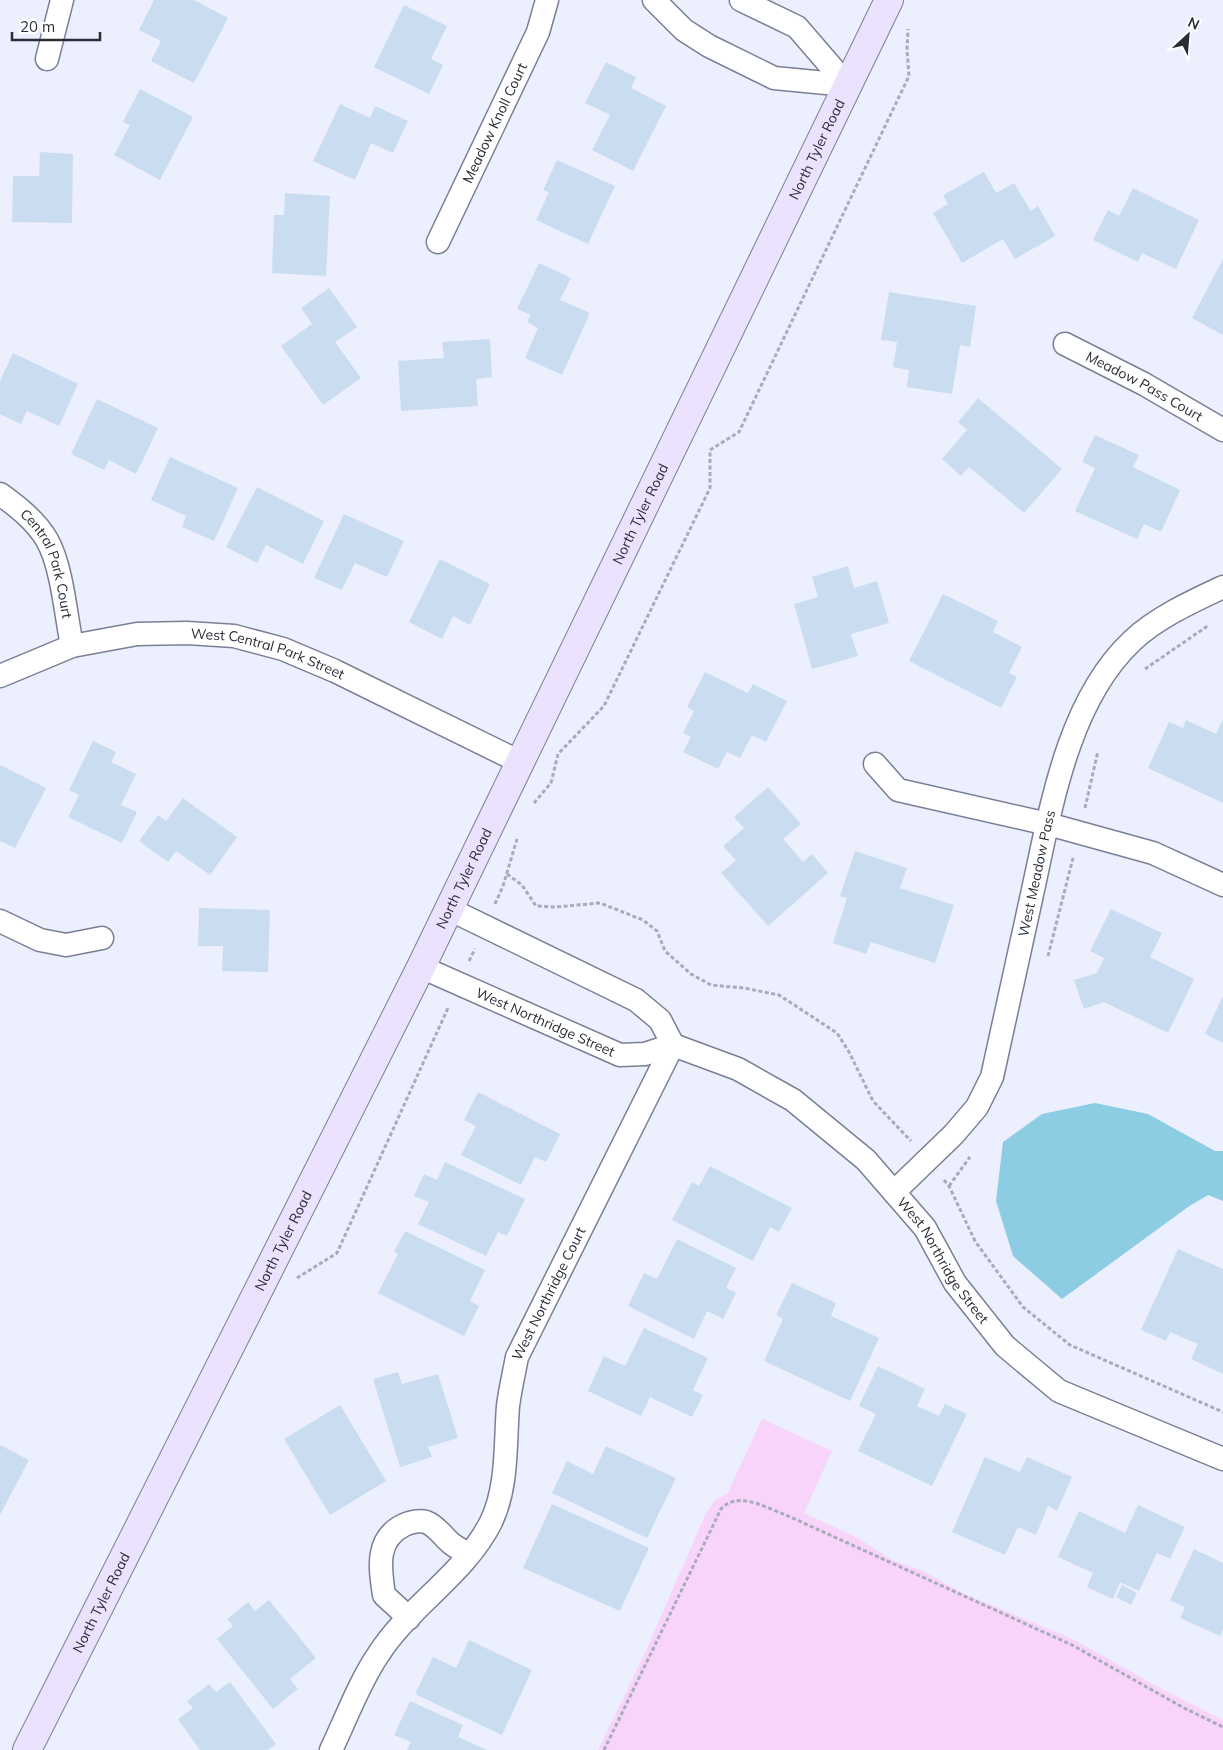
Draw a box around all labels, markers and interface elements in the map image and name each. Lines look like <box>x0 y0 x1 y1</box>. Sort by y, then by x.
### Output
scale bar <box>12 10 100 42</box>
north arrow <box>1163 10 1213 60</box>
text: N <box>1185 13 1202 34</box>
text: 20 m <box>20 17 55 36</box>
street label: Meadow Knoll Court <box>458 60 531 186</box>
street label: North Tyler Road <box>785 96 849 203</box>
street label: Meadow Pass Court <box>1083 347 1206 425</box>
street label: North Tyler Road <box>608 461 672 567</box>
street label: Central Park Court <box>16 505 76 620</box>
street label: West Central Park Street <box>190 624 348 683</box>
street label: West Meadow Pass <box>1014 808 1059 938</box>
street label: North Tyler Road <box>432 825 496 932</box>
street label: West Northridge Street <box>473 983 618 1061</box>
street label: North Tyler Road <box>251 1188 316 1294</box>
street label: West Northridge Street <box>893 1193 993 1327</box>
street label: West Northridge Court <box>508 1224 590 1363</box>
street label: North Tyler Road <box>68 1550 134 1656</box>

